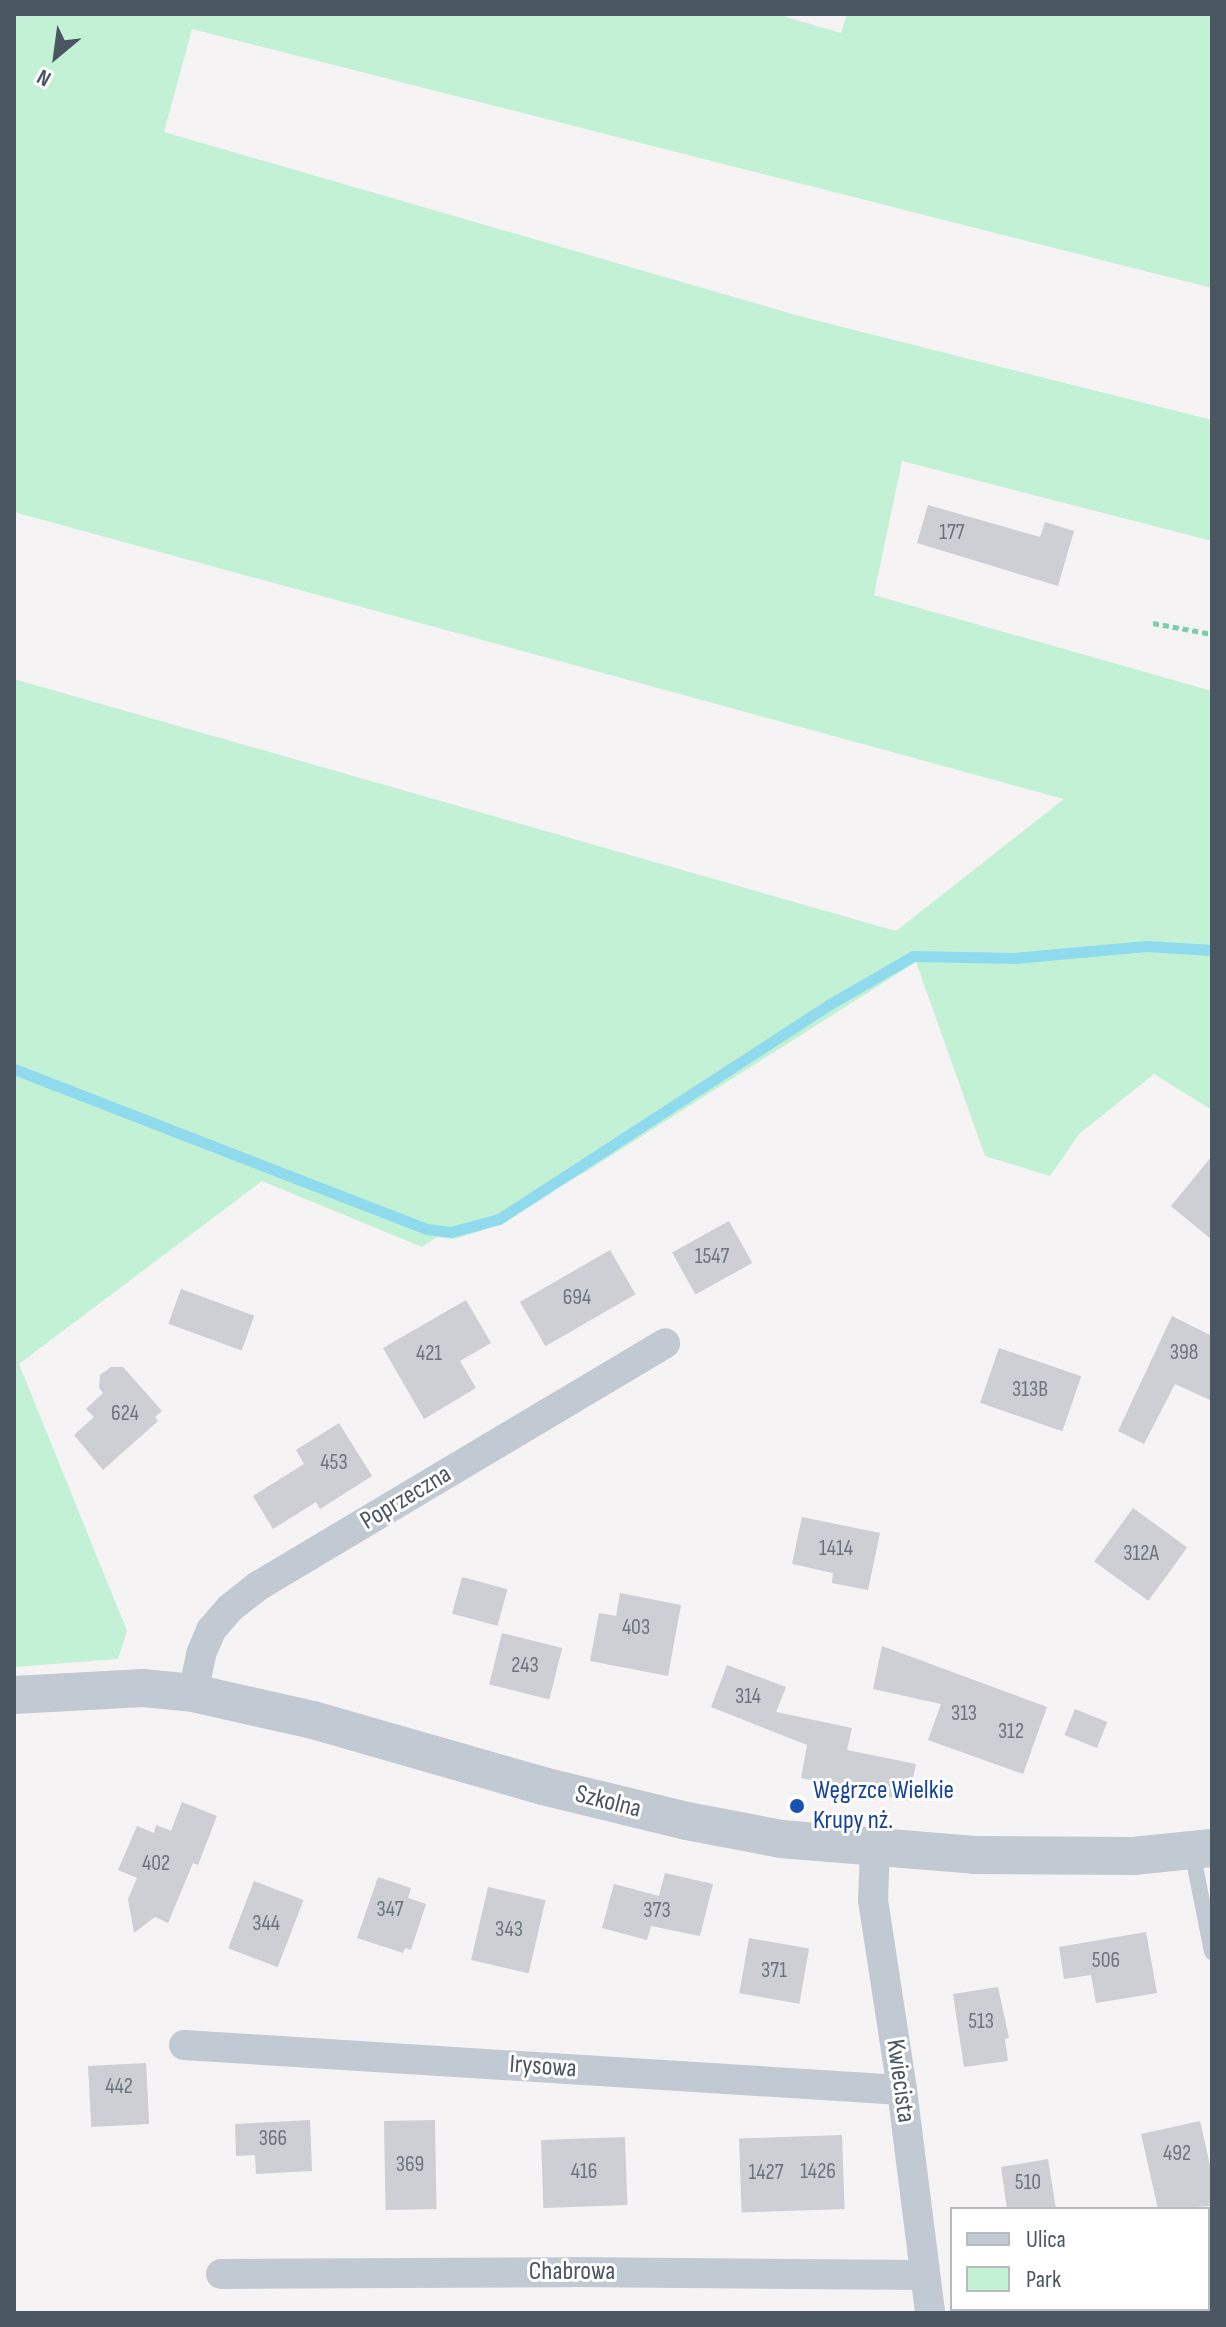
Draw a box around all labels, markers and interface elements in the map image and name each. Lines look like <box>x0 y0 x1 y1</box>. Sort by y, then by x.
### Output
north arrow <box>16 16 96 96</box>
text: N <box>32 63 56 92</box>
house number: 177 <box>939 520 965 546</box>
house number: 1547 <box>695 1244 729 1270</box>
house number: 694 <box>563 1285 591 1311</box>
house number: 398 <box>1170 1340 1198 1366</box>
house number: 421 <box>416 1341 442 1367</box>
house number: 313B <box>1012 1377 1048 1403</box>
house number: 624 <box>111 1401 139 1427</box>
house number: 453 <box>320 1450 348 1476</box>
street label: Poprzeczna <box>355 1459 457 1537</box>
house number: 1414 <box>819 1536 853 1562</box>
house number: 312A <box>1123 1541 1159 1567</box>
house number: 403 <box>622 1615 650 1641</box>
house number: 243 <box>511 1653 539 1679</box>
house number: 314 <box>735 1684 761 1710</box>
house number: 313 <box>951 1701 977 1727</box>
house number: 312 <box>998 1719 1024 1745</box>
place label: Węgrzce Wielkie Krupy nż. <box>813 1775 954 1836</box>
street label: Szkolna <box>572 1779 644 1825</box>
marker: Węgrzce Wielkie Krupy nż. <box>788 1797 806 1815</box>
house number: 402 <box>142 1851 170 1877</box>
house number: 347 <box>376 1897 404 1923</box>
house number: 373 <box>643 1898 671 1924</box>
house number: 344 <box>252 1911 280 1937</box>
house number: 343 <box>495 1917 523 1943</box>
house number: 506 <box>1092 1948 1120 1974</box>
house number: 371 <box>761 1958 787 1984</box>
house number: 513 <box>968 2009 994 2035</box>
street label: Kwiecista <box>879 2037 921 2125</box>
street label: Irysowa <box>508 2049 578 2085</box>
house number: 442 <box>105 2074 133 2100</box>
house number: 366 <box>259 2126 287 2152</box>
house number: 492 <box>1163 2141 1191 2167</box>
house number: 369 <box>396 2152 424 2178</box>
house number: 416 <box>571 2159 597 2185</box>
house number: 1426 <box>800 2159 836 2185</box>
house number: 1427 <box>749 2160 783 2186</box>
house number: 510 <box>1015 2170 1041 2196</box>
legend <box>950 2207 1210 2311</box>
text: Ulica <box>1026 2225 1066 2254</box>
street label: Chabrowa <box>529 2256 615 2288</box>
text: Park <box>1026 2265 1061 2294</box>

